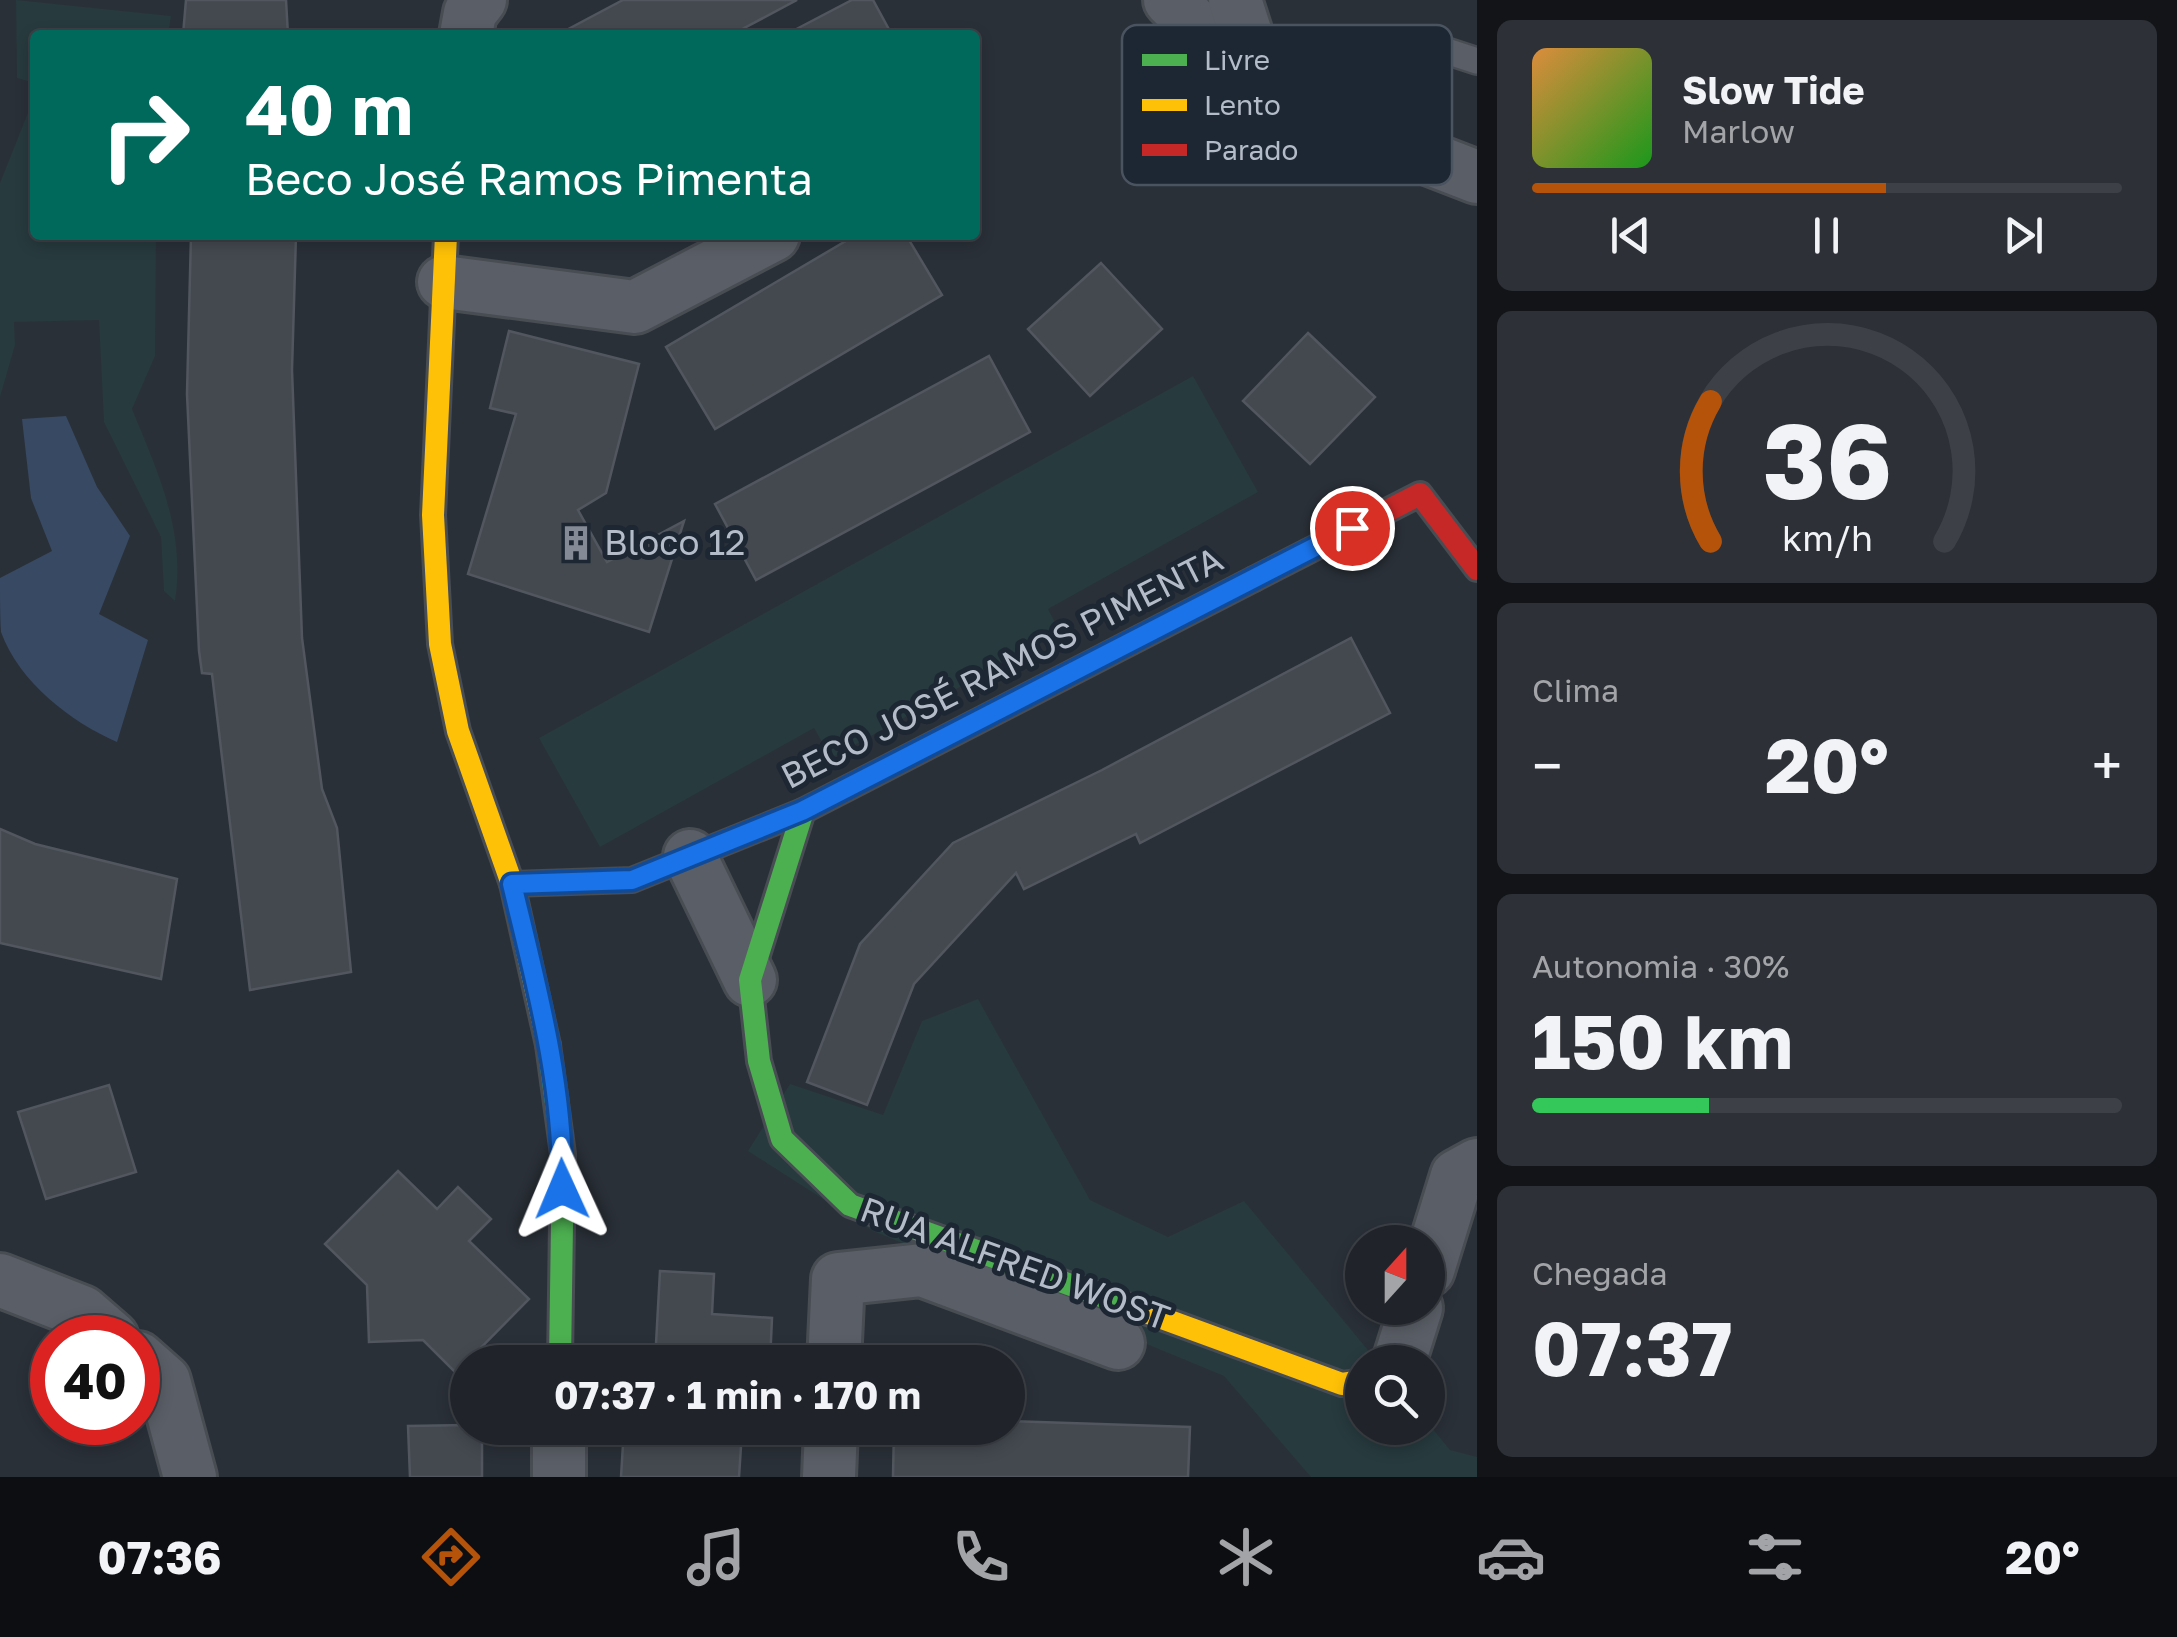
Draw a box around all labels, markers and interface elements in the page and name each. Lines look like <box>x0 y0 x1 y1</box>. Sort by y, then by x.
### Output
legend <box>1122 25 1452 185</box>
text: Livre <box>1204 43 1270 76</box>
text: 40 m <box>245 66 413 150</box>
text: Slow Tide <box>1682 67 1865 112</box>
icon: right <box>80 70 210 200</box>
text: Lento <box>1204 88 1281 121</box>
text: Marlow <box>1682 112 1795 150</box>
text: Parado <box>1204 133 1298 166</box>
text: Beco José Ramos Pimenta <box>245 151 813 205</box>
icon: previous <box>1603 208 1658 263</box>
icon: pause <box>1799 208 1854 263</box>
icon: next <box>1996 208 2051 263</box>
text: 36 <box>1762 397 1892 522</box>
pin <box>1310 486 1395 571</box>
icon: arrive <box>1325 501 1380 556</box>
text: km/h <box>1782 516 1872 559</box>
place label: Bloco 12 <box>604 521 745 563</box>
building icon: Bloco 12 <box>557 524 595 562</box>
street label: BECO JOSÉ RAMOS PIMENTA <box>774 537 1229 797</box>
text: Clima <box>1532 671 1619 709</box>
text: 20° <box>1765 719 1889 810</box>
text: − <box>1532 732 1562 798</box>
text: + <box>2092 732 2122 798</box>
text: Autonomia · 30% <box>1532 947 1789 985</box>
text: 150 km <box>1532 995 1793 1086</box>
position arrow <box>510 1137 614 1241</box>
street label: RUA ALFRED WOST <box>855 1188 1176 1338</box>
north arrow <box>1345 1225 1445 1325</box>
map controls <box>1345 1225 1445 1445</box>
text: Chegada <box>1532 1254 1668 1292</box>
text: 07:37 <box>1532 1302 1732 1393</box>
speed limit sign: 40 <box>30 1315 160 1445</box>
button: search <box>1345 1345 1445 1445</box>
text: 07:37 · 1 min · 170 m <box>554 1372 921 1417</box>
icon: directions <box>416 1522 486 1592</box>
icon: music <box>681 1522 751 1592</box>
icon: phone <box>946 1522 1016 1592</box>
icon: climate <box>1211 1522 1281 1592</box>
icon: car <box>1476 1522 1546 1592</box>
icon: filters <box>1740 1522 1810 1592</box>
text: 07:36 <box>97 1530 222 1584</box>
text: 20° <box>2005 1530 2080 1584</box>

